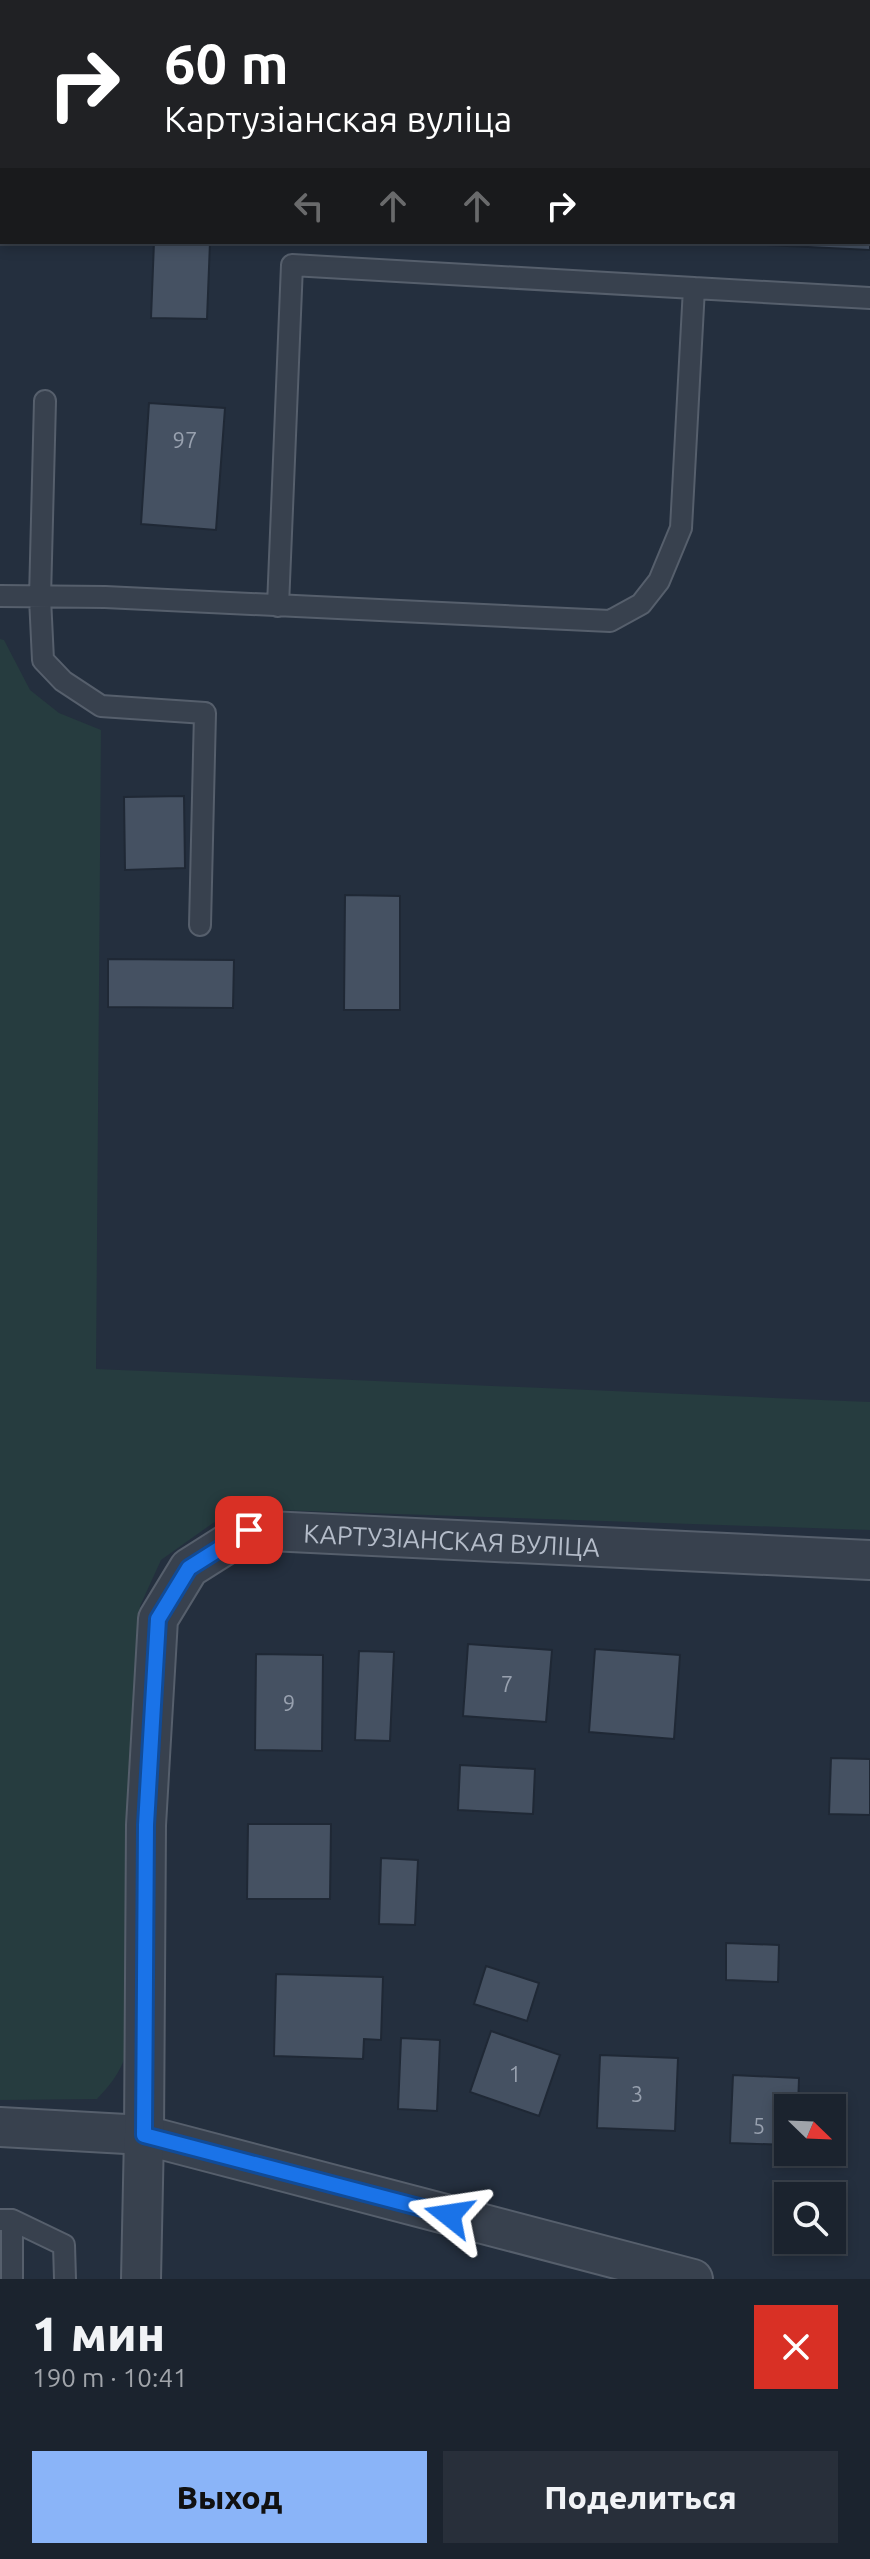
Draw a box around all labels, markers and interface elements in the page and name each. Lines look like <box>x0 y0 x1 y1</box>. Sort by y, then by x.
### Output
icon: right <box>32 32 136 136</box>
text: 60 m <box>164 32 289 95</box>
text: Картузіанская вуліца <box>164 98 512 139</box>
icon: left <box>287 184 331 228</box>
icon: ahead <box>371 184 415 228</box>
icon: ahead <box>455 184 499 228</box>
icon: right <box>539 184 583 228</box>
house number: 97 <box>173 427 197 452</box>
pin <box>215 1496 283 1564</box>
icon: arrive <box>227 1508 271 1552</box>
street label: КАРТУЗІАНСКАЯ ВУЛІЦА <box>303 1518 601 1561</box>
house number: 7 <box>501 1671 513 1696</box>
house number: 9 <box>283 1690 295 1715</box>
house number: 1 <box>509 2061 521 2086</box>
house number: 3 <box>631 2081 643 2106</box>
north arrow <box>774 2094 846 2166</box>
map controls <box>774 2094 846 2254</box>
house number: 5 <box>753 2113 765 2138</box>
position arrow <box>407 2173 491 2257</box>
button: search <box>774 2182 846 2254</box>
button: close <box>754 2305 838 2389</box>
text: 1 мин <box>32 2306 165 2360</box>
text: 190 m · 10:41 <box>32 2363 188 2392</box>
button: Выход <box>32 2451 427 2543</box>
button: Поделиться <box>443 2451 838 2543</box>

